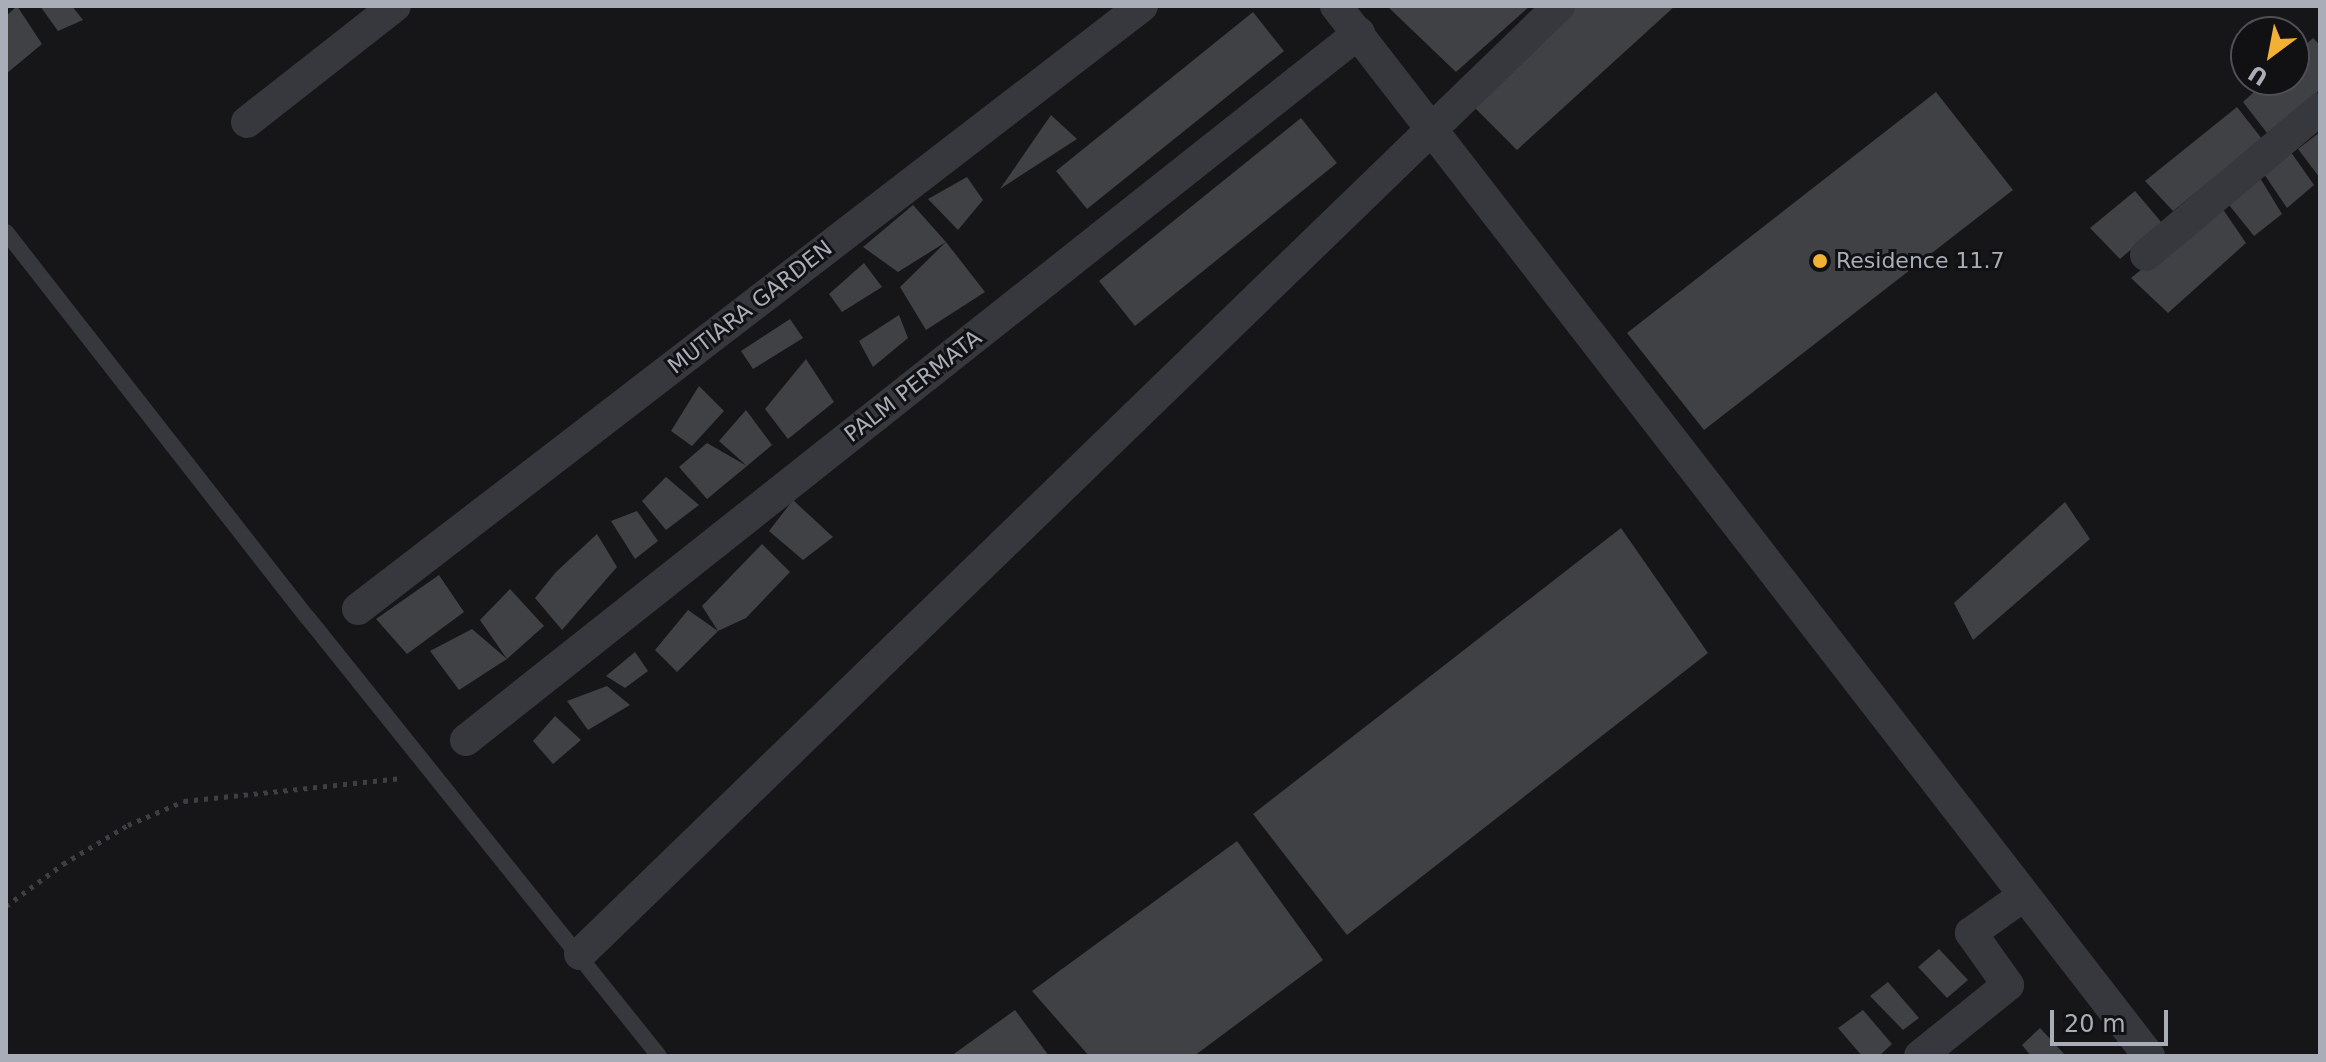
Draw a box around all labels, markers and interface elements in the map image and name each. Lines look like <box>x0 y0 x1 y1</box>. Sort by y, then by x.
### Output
north arrow <box>2230 16 2310 96</box>
text: U <box>2244 60 2272 90</box>
street label: MUTIARA GARDEN <box>663 235 837 379</box>
place label: Residence 11.7 <box>1836 248 2004 274</box>
marker: Residence 11.7 <box>1811 252 1829 270</box>
street label: PALM PERMATA <box>839 324 987 448</box>
scale bar <box>2054 994 2172 1044</box>
text: 20 m <box>2064 1010 2126 1038</box>

